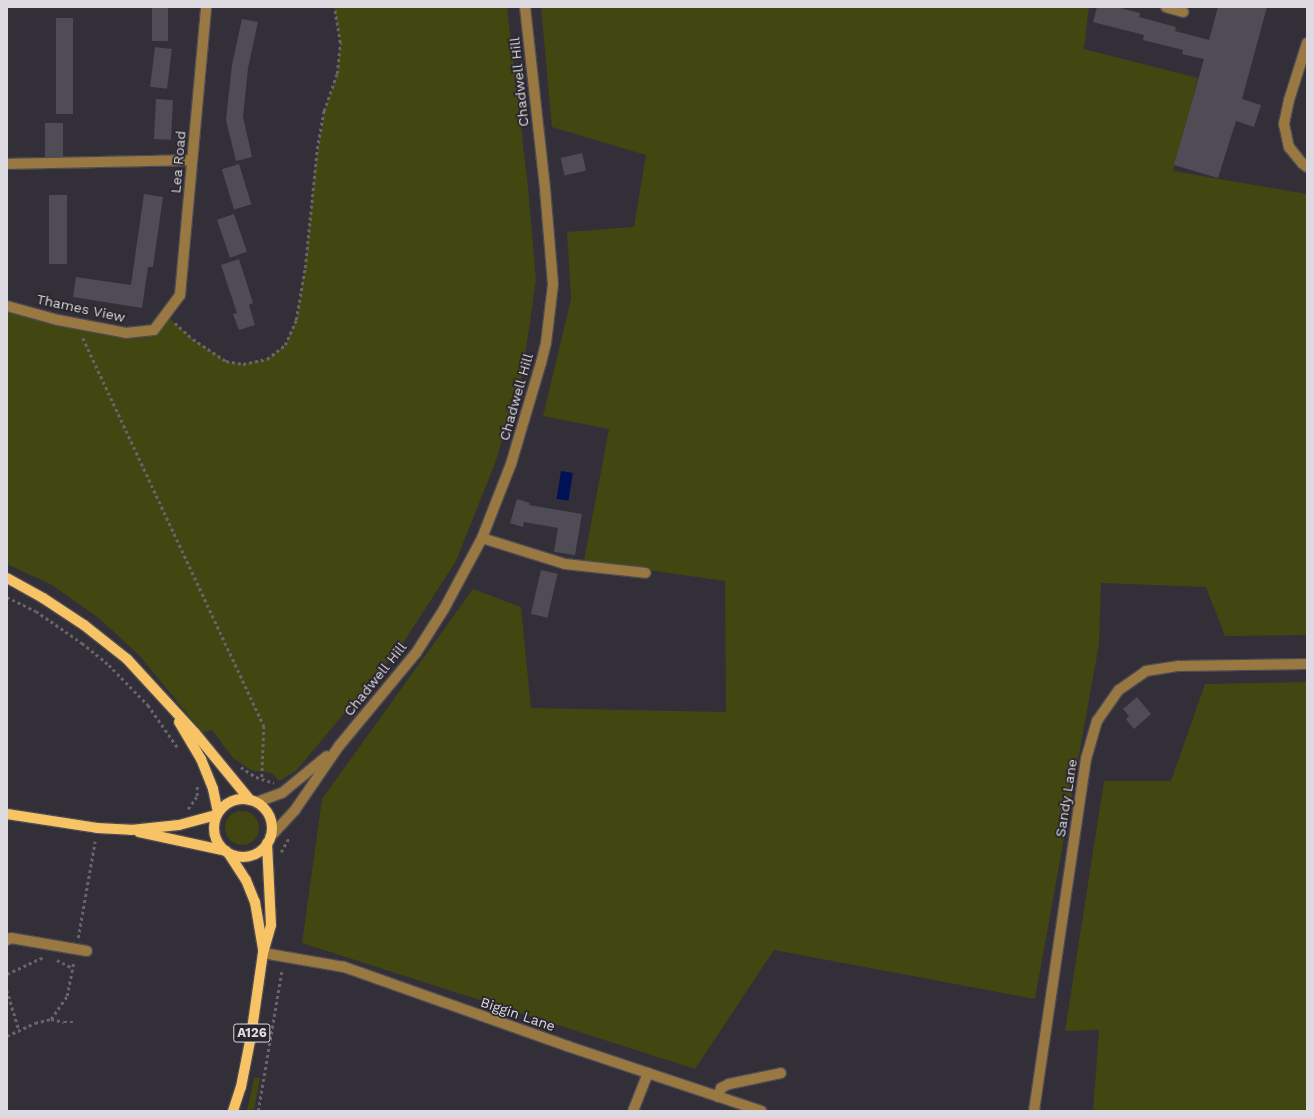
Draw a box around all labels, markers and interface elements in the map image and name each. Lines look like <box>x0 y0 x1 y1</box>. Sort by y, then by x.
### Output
street label: Chadwell Hill <box>506 36 532 128</box>
street label: Lea Road <box>167 130 189 194</box>
street label: Thames View <box>35 290 127 326</box>
street label: Chadwell Hill <box>495 351 537 443</box>
street label: Chadwell Hill <box>340 639 410 719</box>
street label: Sandy Lane <box>1052 758 1080 838</box>
street label: Biggin Lane <box>478 993 558 1035</box>
road number: A126 <box>233 1022 271 1044</box>

